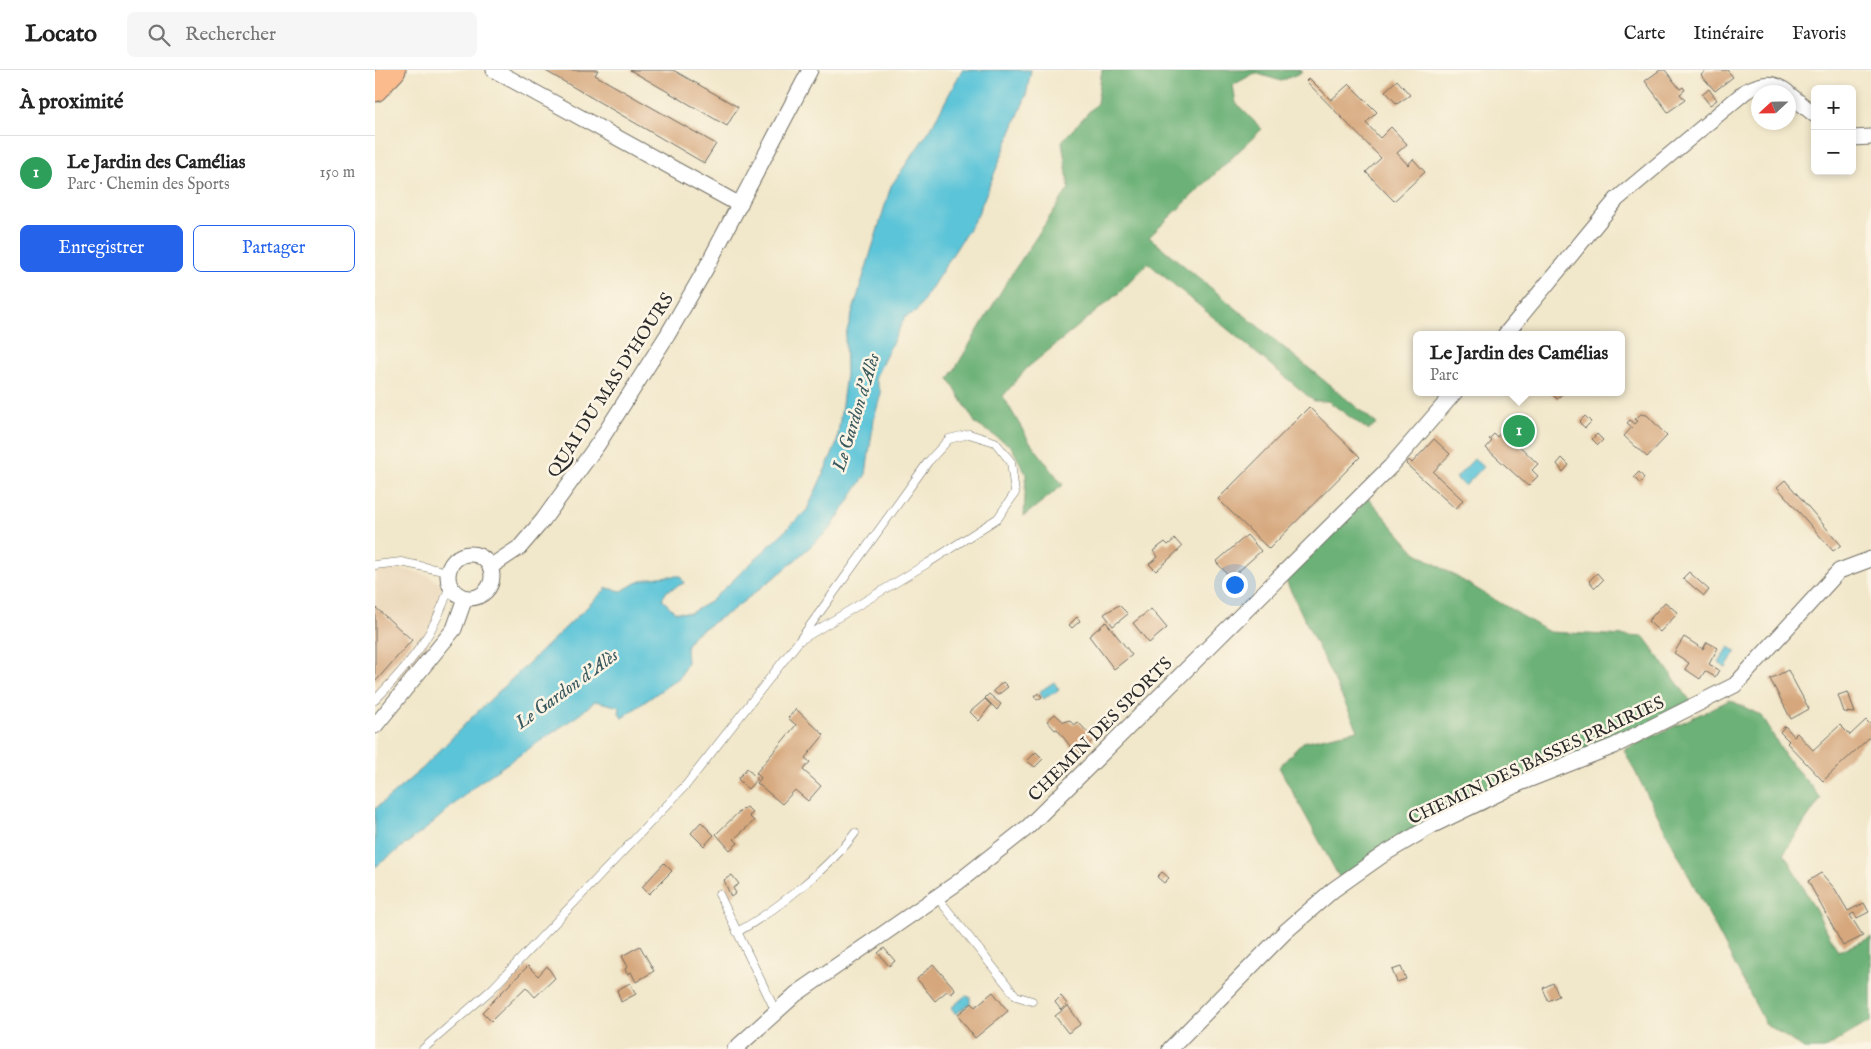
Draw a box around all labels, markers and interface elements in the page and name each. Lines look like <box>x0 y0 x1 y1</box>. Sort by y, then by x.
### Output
search box <box>127 12 477 57</box>
text: Locato <box>25 19 97 50</box>
icon: search <box>145 21 173 49</box>
text: Rechercher <box>185 23 276 47</box>
text: Carte <box>1624 23 1666 46</box>
text: Itinéraire <box>1694 23 1764 46</box>
text: Favoris <box>1792 23 1846 46</box>
north arrow <box>1751 85 1796 130</box>
map controls <box>1811 85 1856 175</box>
button: + <box>1811 85 1856 130</box>
text: À proximité <box>20 89 123 116</box>
button: − <box>1811 130 1856 175</box>
text: Le Jardin des Camélias <box>67 151 245 175</box>
text: 1 <box>33 163 39 183</box>
text: 150 m <box>320 163 355 183</box>
text: Parc · Chemin des Sports <box>67 175 230 195</box>
button: Enregistrer <box>20 225 183 272</box>
button: Partager <box>193 225 355 272</box>
street label: QUAI DU MAS D'HOURS <box>543 289 680 483</box>
popup <box>1413 331 1625 396</box>
text: Le Jardin des Camélias <box>1430 342 1608 366</box>
water label: Le Gardon d'Alès <box>827 350 886 475</box>
text: Parc <box>1430 366 1459 386</box>
pin: 1 <box>1503 412 1535 450</box>
your location <box>1222 572 1248 598</box>
water label: Le Gardon d'Alès <box>510 644 624 736</box>
street label: CHEMIN DES SPORTS <box>1024 653 1178 807</box>
street label: CHEMIN DES BASSES PRAIRIES <box>1405 692 1668 831</box>

